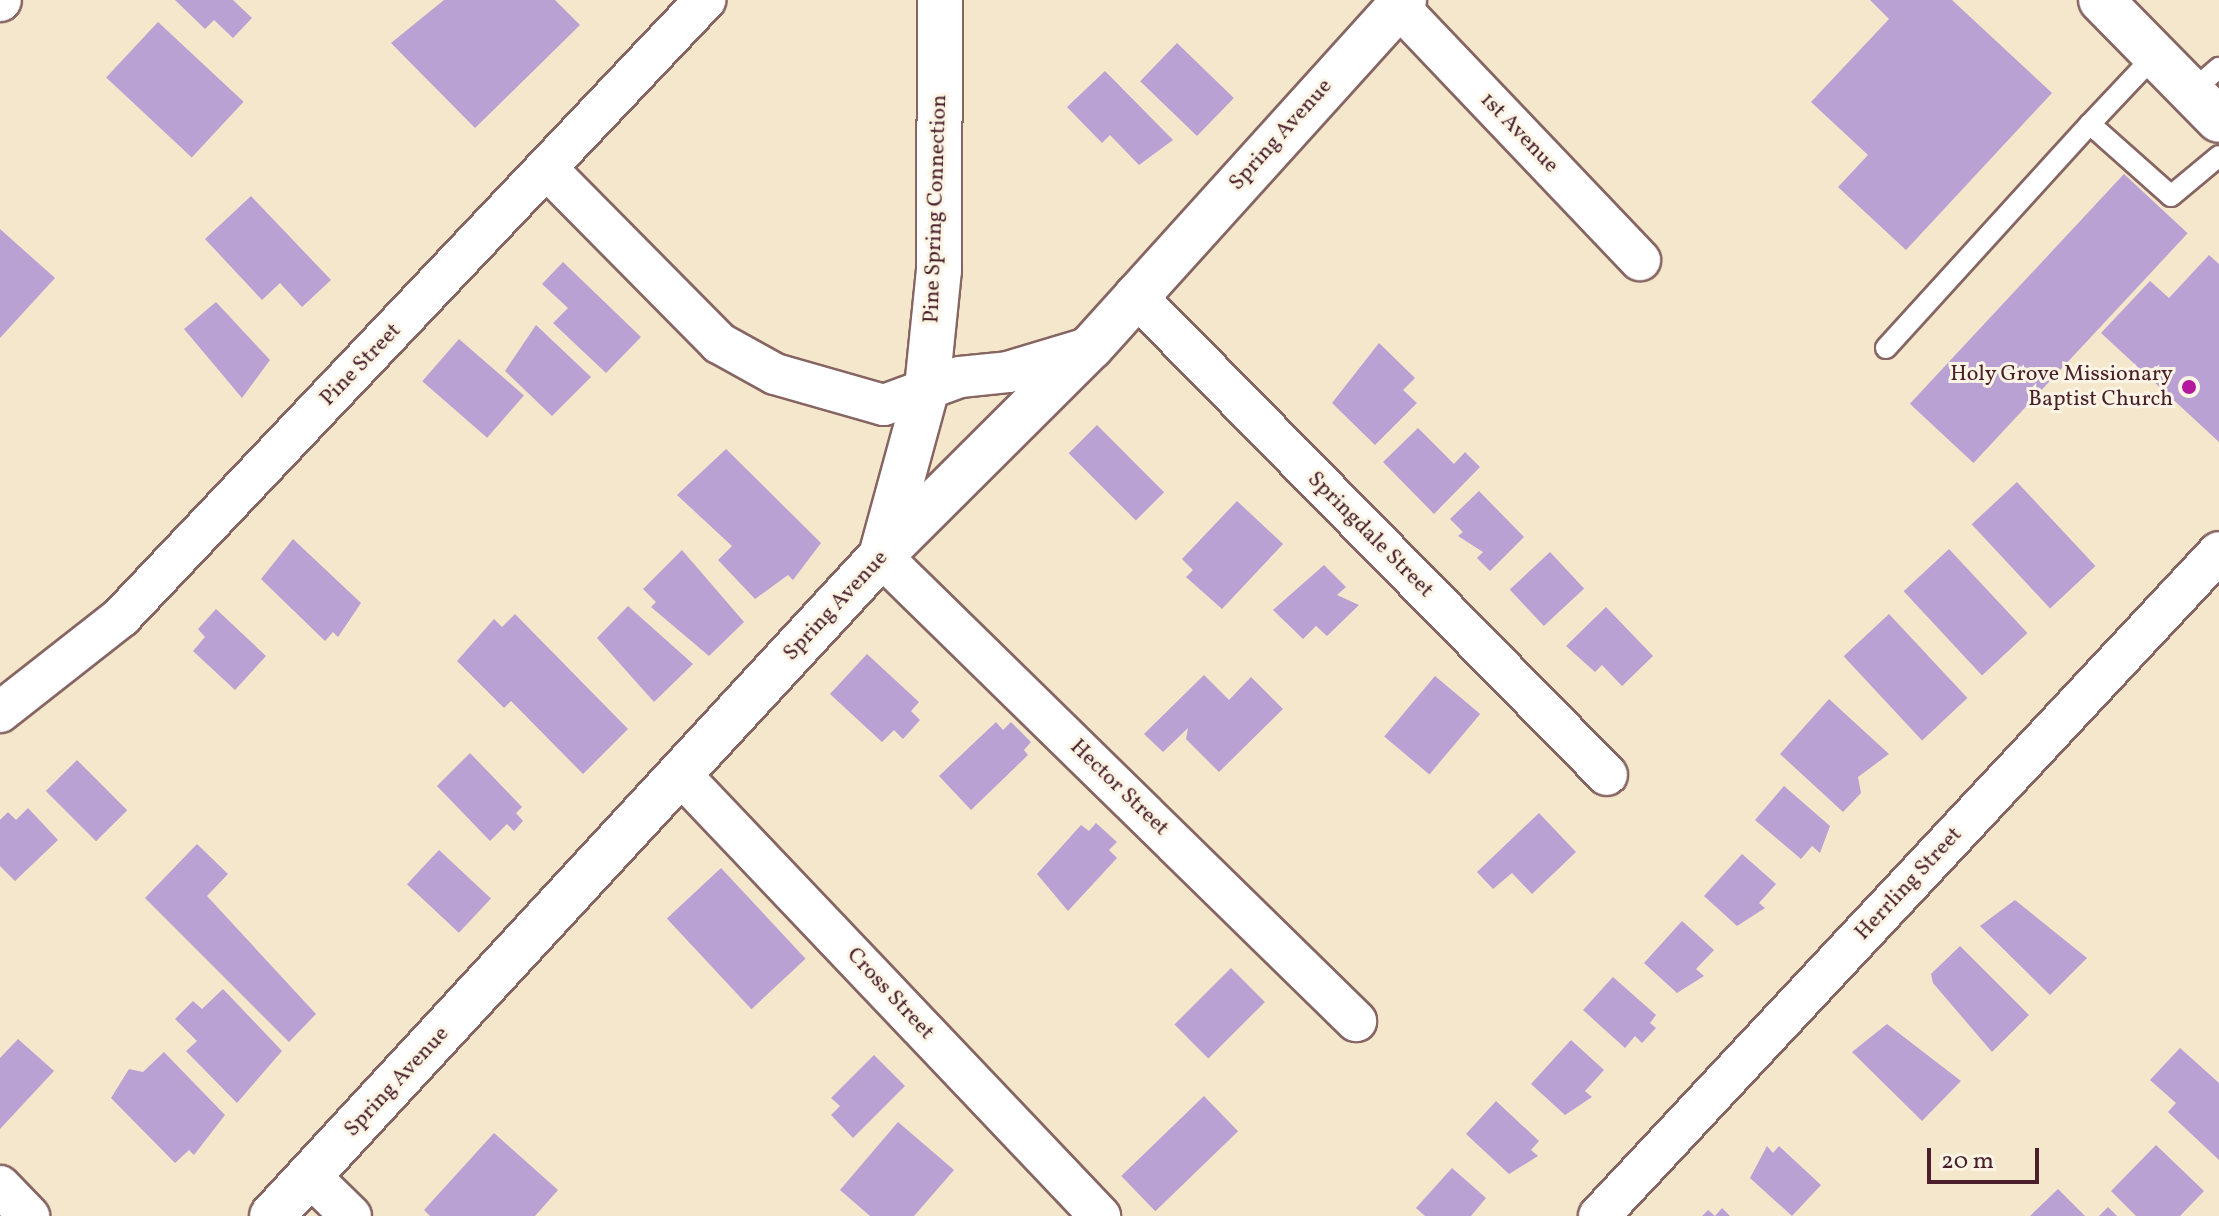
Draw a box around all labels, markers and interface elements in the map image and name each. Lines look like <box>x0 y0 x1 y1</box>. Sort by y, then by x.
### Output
street label: Spring Avenue <box>1224 74 1338 196</box>
street label: 1st Avenue <box>1474 87 1564 179</box>
street label: Pine Spring Connection <box>919 94 953 324</box>
street label: Pine Street <box>315 318 407 412</box>
place label: Holy Grove Missionary Baptist Church <box>1950 361 2173 412</box>
marker: Holy Grove Missionary Baptist Church <box>2180 378 2198 396</box>
street label: Springdale Street <box>1301 466 1439 604</box>
street label: Spring Avenue <box>778 545 894 667</box>
street label: Hector Street <box>1064 734 1174 842</box>
street label: Herrling Street <box>1850 822 1968 946</box>
street label: Cross Street <box>841 943 939 1045</box>
street label: Spring Avenue <box>339 1021 455 1143</box>
scale bar <box>1931 1132 2043 1182</box>
text: 20 m <box>1941 1145 1994 1179</box>

